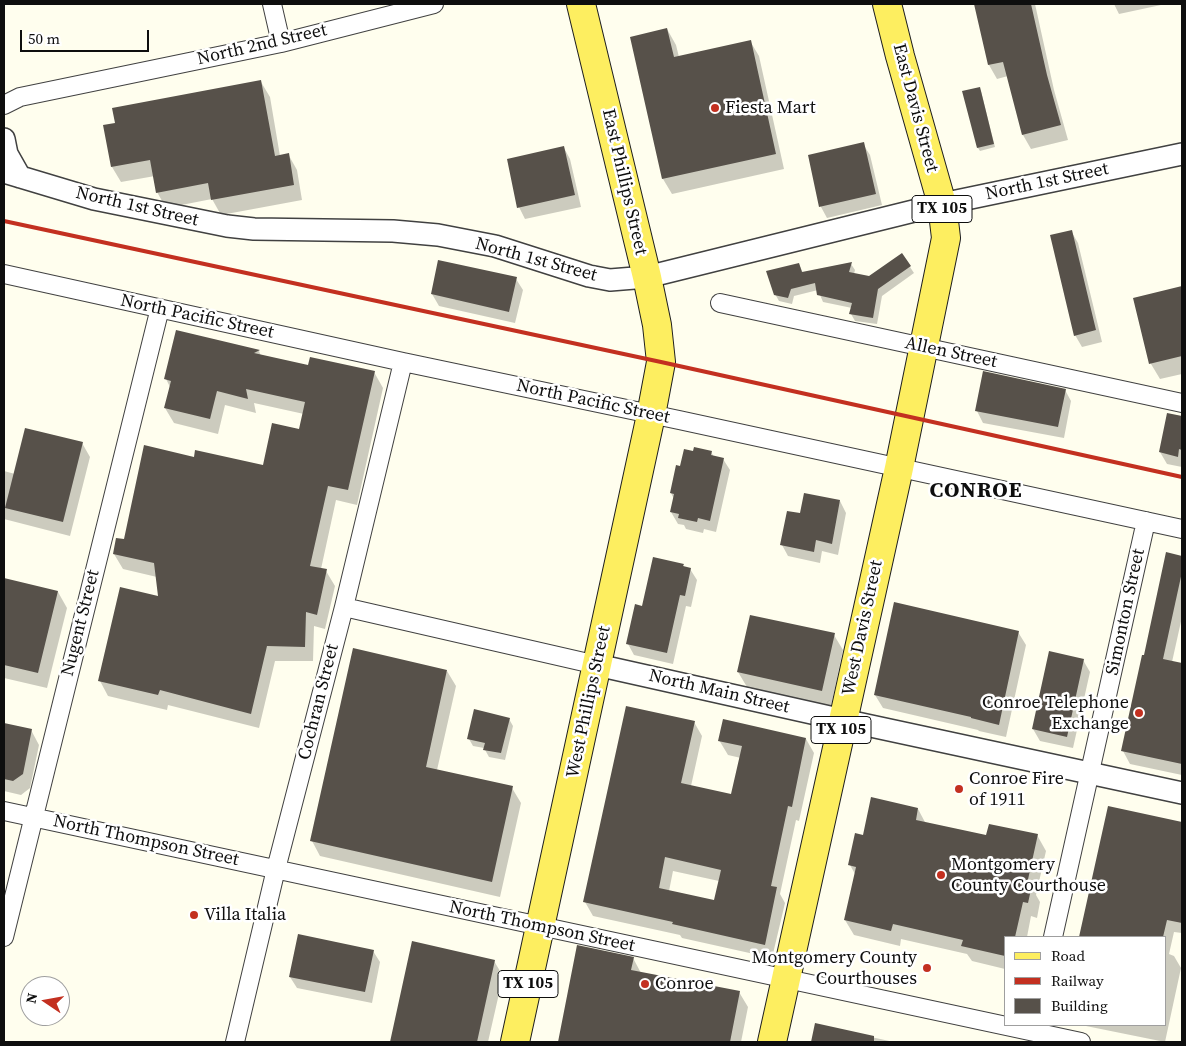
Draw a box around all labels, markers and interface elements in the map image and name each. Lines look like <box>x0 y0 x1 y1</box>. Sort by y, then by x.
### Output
scale bar <box>22 20 151 52</box>
street label: North 2nd Street <box>195 20 329 70</box>
text: 50 m <box>28 28 60 49</box>
street label: East Davis Street <box>887 41 943 175</box>
place label: Fiesta Mart <box>725 97 816 119</box>
marker: Fiesta Mart <box>709 102 721 114</box>
street label: East Phillips Street <box>597 107 651 257</box>
street label: North 1st Street <box>984 158 1110 206</box>
street label: North 1st Street <box>74 182 200 232</box>
road number: TX 105 <box>912 195 972 222</box>
street label: North 1st Street <box>473 233 599 287</box>
street label: North Pacific Street <box>118 290 276 344</box>
street label: Allen Street <box>903 333 999 373</box>
street label: North Pacific Street <box>514 375 672 429</box>
district label: CONROE <box>929 478 1023 504</box>
street label: Simonton Street <box>1102 547 1150 677</box>
street label: West Davis Street <box>838 558 888 698</box>
street label: Nugent Street <box>57 568 105 678</box>
street label: West Phillips Street <box>562 624 616 780</box>
street label: Cochran Street <box>294 642 344 762</box>
street label: North Main Street <box>647 665 791 719</box>
place label: Conroe Telephone Exchange <box>982 692 1129 734</box>
marker: Conroe Telephone Exchange <box>1133 707 1145 719</box>
road number: TX 105 <box>811 716 871 744</box>
place label: Conroe Fire of 1911 <box>969 768 1064 811</box>
marker: Conroe Fire of 1911 <box>953 783 965 795</box>
street label: North Thompson Street <box>51 811 241 871</box>
place label: Montgomery County Courthouse <box>951 854 1106 896</box>
marker: Montgomery County Courthouse <box>935 869 947 881</box>
street label: North Thompson Street <box>447 897 637 957</box>
place label: Villa Italia <box>204 904 286 926</box>
marker: Villa Italia <box>188 909 200 921</box>
legend <box>1004 936 1166 1026</box>
text: Road <box>1051 945 1085 966</box>
place label: Montgomery County Courthouses <box>752 947 917 990</box>
marker: Montgomery County Courthouses <box>921 962 933 974</box>
text: Railway <box>1051 970 1104 991</box>
road number: TX 105 <box>498 971 558 998</box>
place label: Conroe <box>655 973 714 995</box>
north arrow <box>20 976 70 1026</box>
marker: Conroe <box>639 978 651 990</box>
text: N <box>20 991 42 1005</box>
text: Building <box>1051 995 1108 1016</box>

